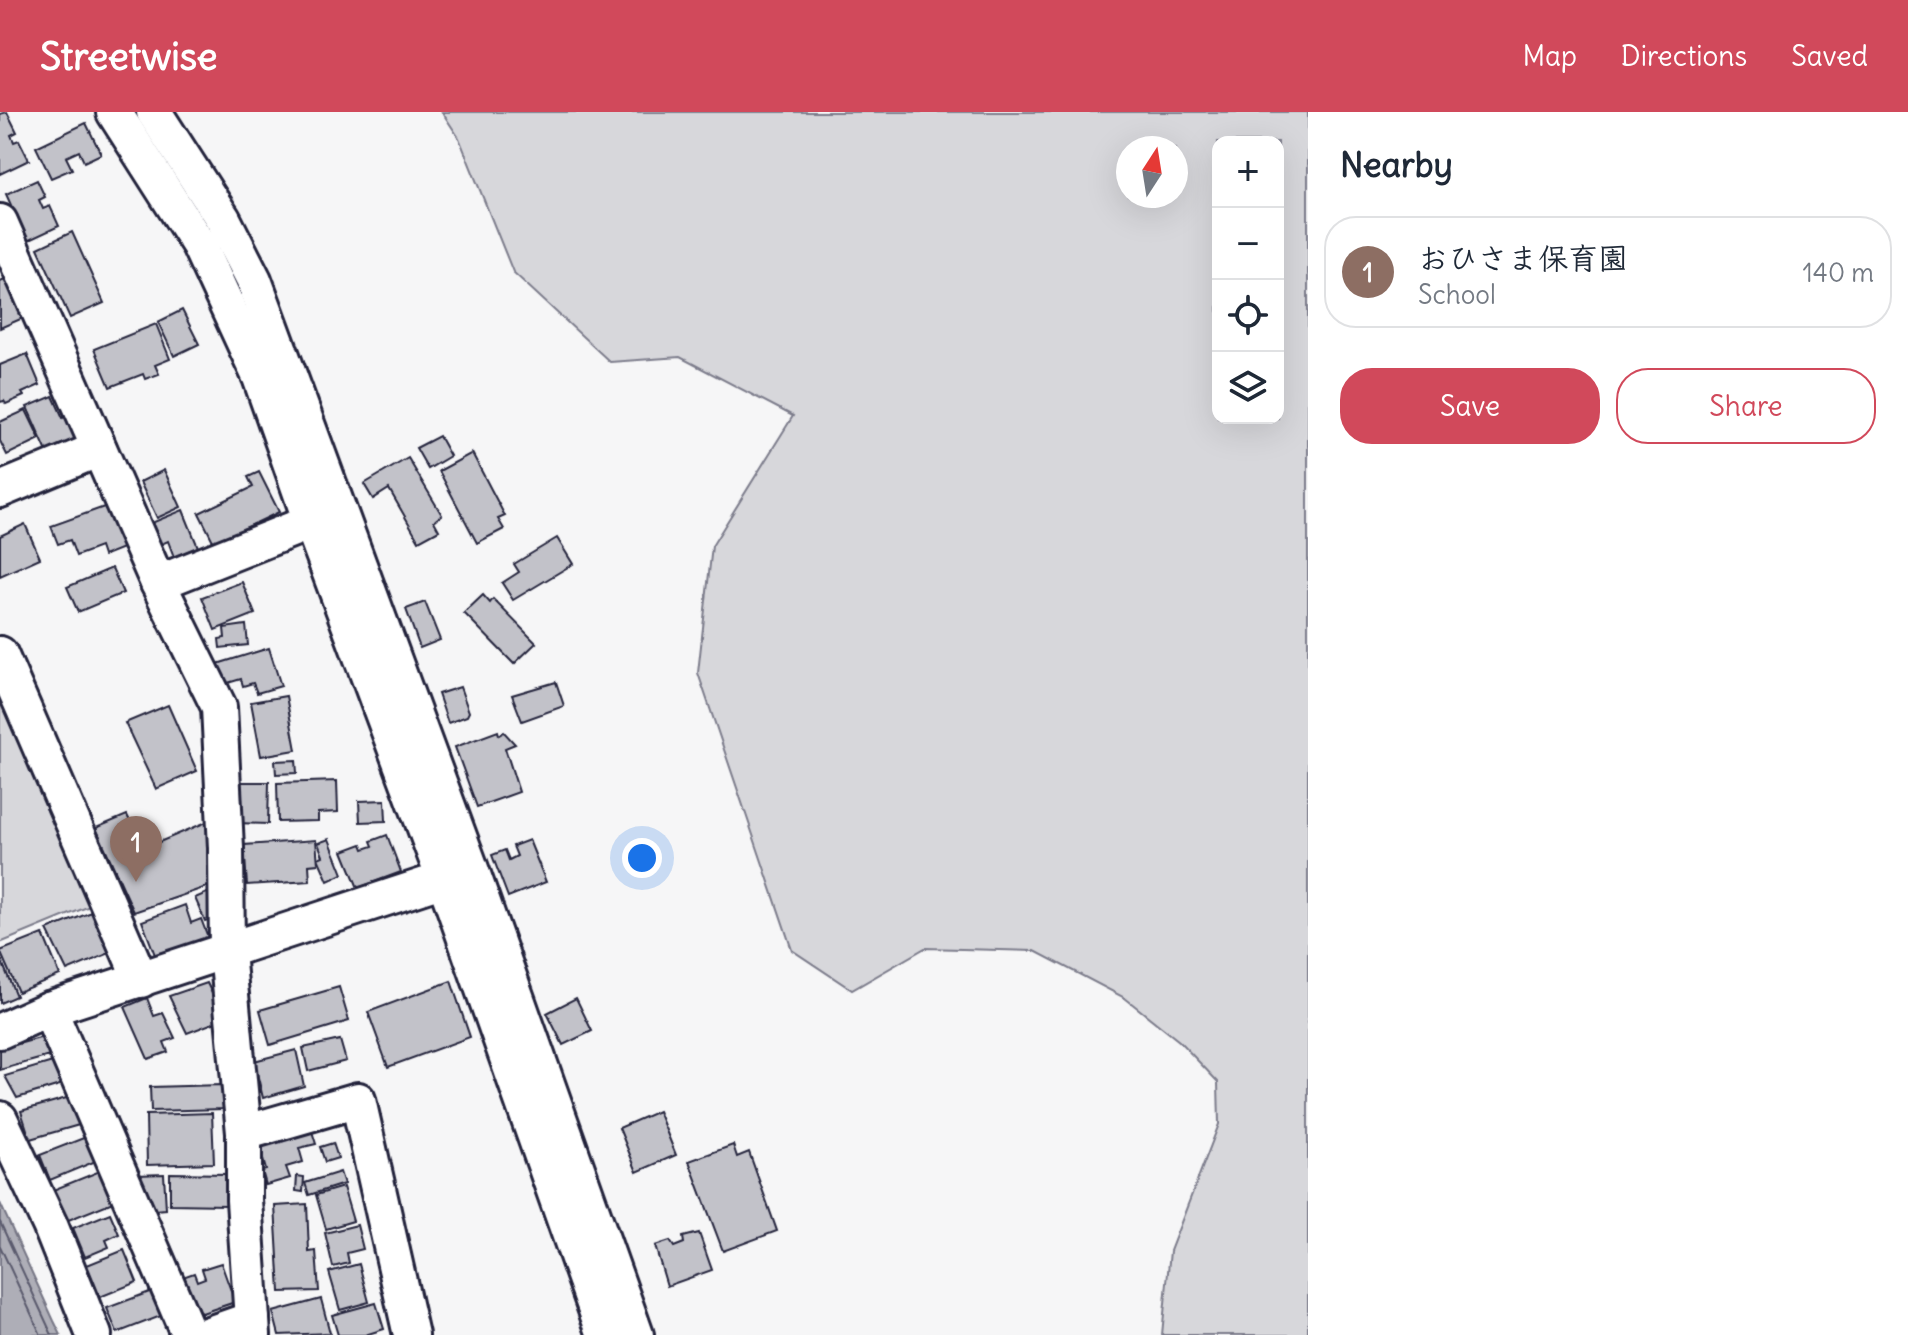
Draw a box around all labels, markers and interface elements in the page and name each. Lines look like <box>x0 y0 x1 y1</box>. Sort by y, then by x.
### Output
text: Streetwise <box>40 33 218 80</box>
text: Map <box>1522 38 1577 74</box>
text: Directions <box>1621 38 1747 74</box>
text: Saved <box>1791 38 1868 74</box>
north arrow <box>1116 136 1188 208</box>
map controls <box>1212 136 1284 424</box>
button: + <box>1212 136 1284 208</box>
text: Nearby <box>1340 143 1453 186</box>
button: − <box>1212 208 1284 280</box>
text: おひさま保育園 <box>1418 239 1628 277</box>
text: 1 <box>1363 256 1373 289</box>
text: 140 m <box>1803 256 1874 289</box>
text: School <box>1418 278 1496 311</box>
button: locate <box>1212 280 1284 352</box>
button: layers <box>1212 352 1284 424</box>
button: Save <box>1340 368 1600 444</box>
button: Share <box>1616 368 1876 444</box>
pin: 1 <box>110 816 162 882</box>
your location <box>622 838 662 878</box>

